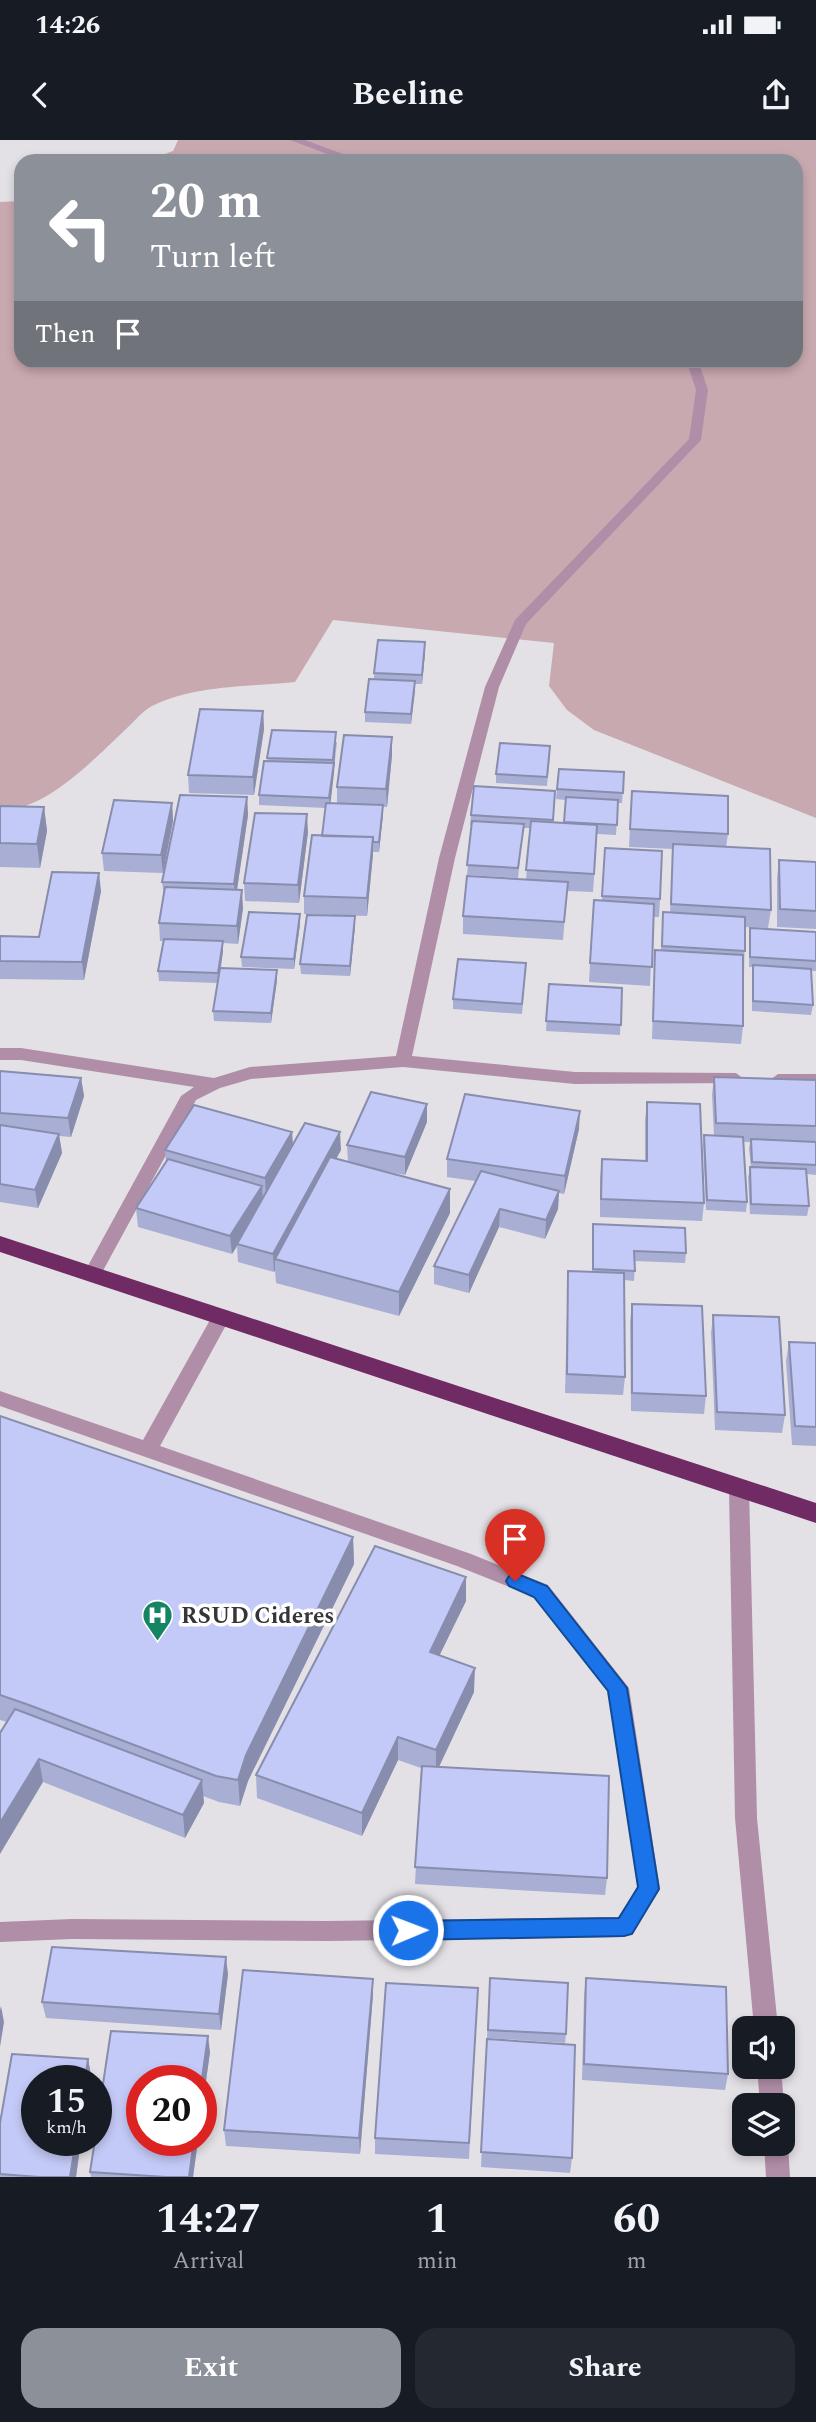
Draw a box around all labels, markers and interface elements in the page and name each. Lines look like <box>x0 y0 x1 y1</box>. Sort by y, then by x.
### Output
text: 14:26 <box>35 5 100 45</box>
text: Beeline <box>352 70 464 119</box>
icon: back <box>21 76 59 114</box>
icon: share <box>757 76 795 114</box>
text: 20 m <box>150 165 261 240</box>
icon: left <box>35 182 126 273</box>
text: Turn left <box>150 233 276 282</box>
text: Then <box>35 314 95 354</box>
icon: arrive <box>109 315 147 353</box>
pin <box>485 1509 545 1581</box>
icon: arrive <box>496 1520 534 1558</box>
hospital icon: RSUD Cideres <box>141 1598 175 1642</box>
place label: RSUD Cideres <box>181 1599 334 1634</box>
position arrow <box>371 1893 445 1967</box>
map controls <box>732 2016 795 2156</box>
button: sound <box>732 2016 795 2079</box>
speed limit sign: 20 <box>126 2065 217 2156</box>
text: 15 <box>47 2075 86 2128</box>
button: layers <box>732 2093 795 2156</box>
text: km/h <box>46 2114 87 2141</box>
text: 14:27 <box>156 2188 261 2251</box>
text: 1 <box>425 2188 449 2251</box>
text: 60 <box>613 2188 660 2251</box>
text: Arrival <box>173 2244 244 2279</box>
text: min <box>417 2244 457 2279</box>
text: m <box>627 2244 647 2279</box>
button: Exit <box>21 2328 401 2408</box>
button: Share <box>415 2328 795 2408</box>

